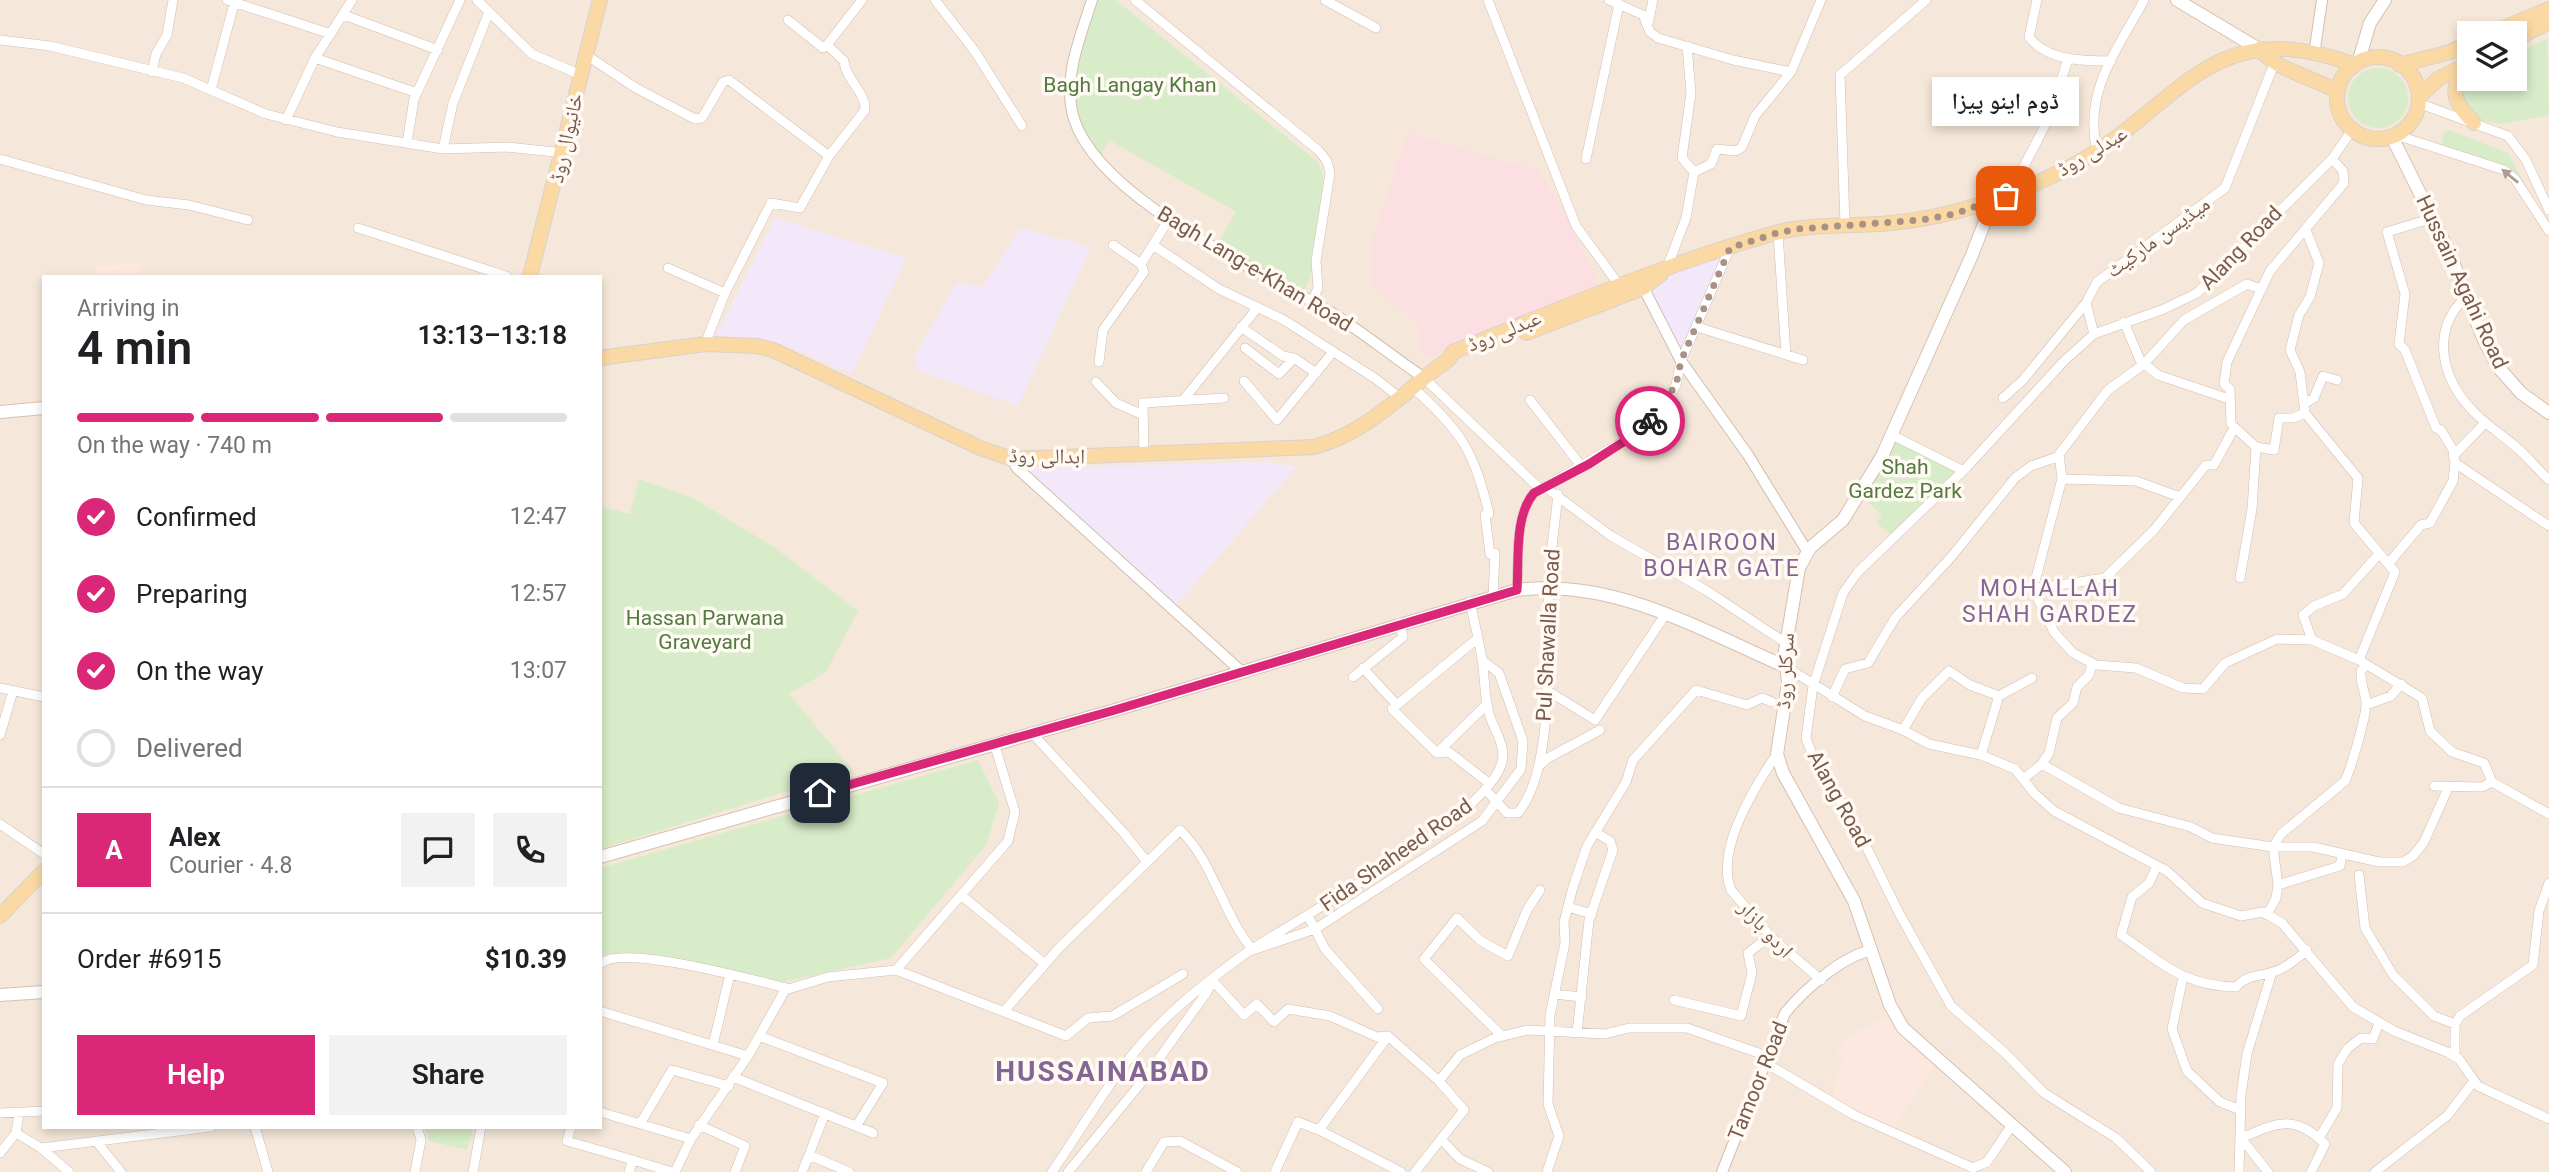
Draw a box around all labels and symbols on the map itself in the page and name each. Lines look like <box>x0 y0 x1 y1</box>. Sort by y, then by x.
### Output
park label: Bagh Langay Khan <box>1043 73 1217 97</box>
callout: ڈوم اینو پیزا <box>1932 77 2080 126</box>
street label: خانیوال روڈ <box>544 91 588 185</box>
street label: عبدلی روڈ <box>2053 121 2132 182</box>
pin <box>1976 166 2036 226</box>
one-way arrow <box>2501 169 2519 184</box>
street label: میڈیسن مارکیٹ <box>2102 191 2215 283</box>
street label: Hussain Agahi Road <box>2411 191 2513 373</box>
street label: Bagh Lang-e-Khan Road <box>1153 201 1357 337</box>
street label: Alang Road <box>2195 201 2287 295</box>
street label: عبدلی روڈ <box>1464 305 1545 358</box>
courier <box>1615 386 1685 456</box>
street label: ابدالی روڈ <box>1009 443 1085 470</box>
park label: Shah Gardez Park <box>1848 455 1962 503</box>
district label: BAIROON BOHAR GATE <box>1643 529 1801 582</box>
street label: Pul Shawalla Road <box>1531 548 1565 722</box>
district label: MOHALLAH SHAH GARDEZ <box>1962 575 2138 628</box>
park label: Hassan Parwana Graveyard <box>626 606 784 654</box>
street label: سرکلر روڈ <box>1771 632 1799 710</box>
street label: Alang Road <box>1803 746 1875 852</box>
pin <box>790 763 850 823</box>
street label: Fida Shaheed Road <box>1316 794 1476 916</box>
street label: اردو بازار <box>1733 895 1798 962</box>
street label: Tamoor Road <box>1723 1018 1793 1144</box>
district label: HUSSAINABAD <box>995 1055 1211 1088</box>

